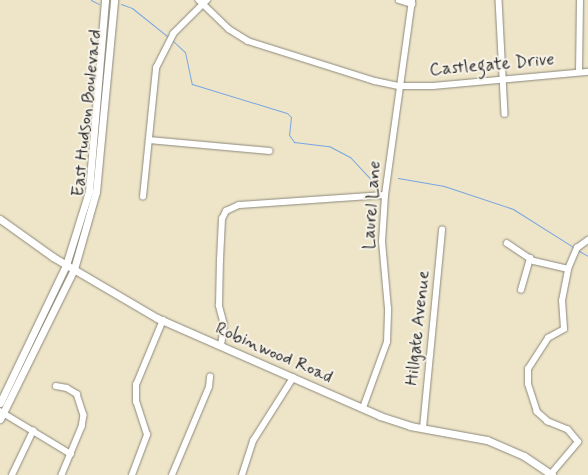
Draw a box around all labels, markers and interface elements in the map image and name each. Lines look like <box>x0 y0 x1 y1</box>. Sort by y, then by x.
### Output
street label: East Hudson Boulevard <box>68 30 106 196</box>
street label: Castlegate Drive <box>429 49 555 81</box>
street label: Laurel Lane <box>358 160 386 250</box>
street label: Hillgate Avenue <box>401 269 435 387</box>
street label: Robinwood Road <box>213 318 335 388</box>

